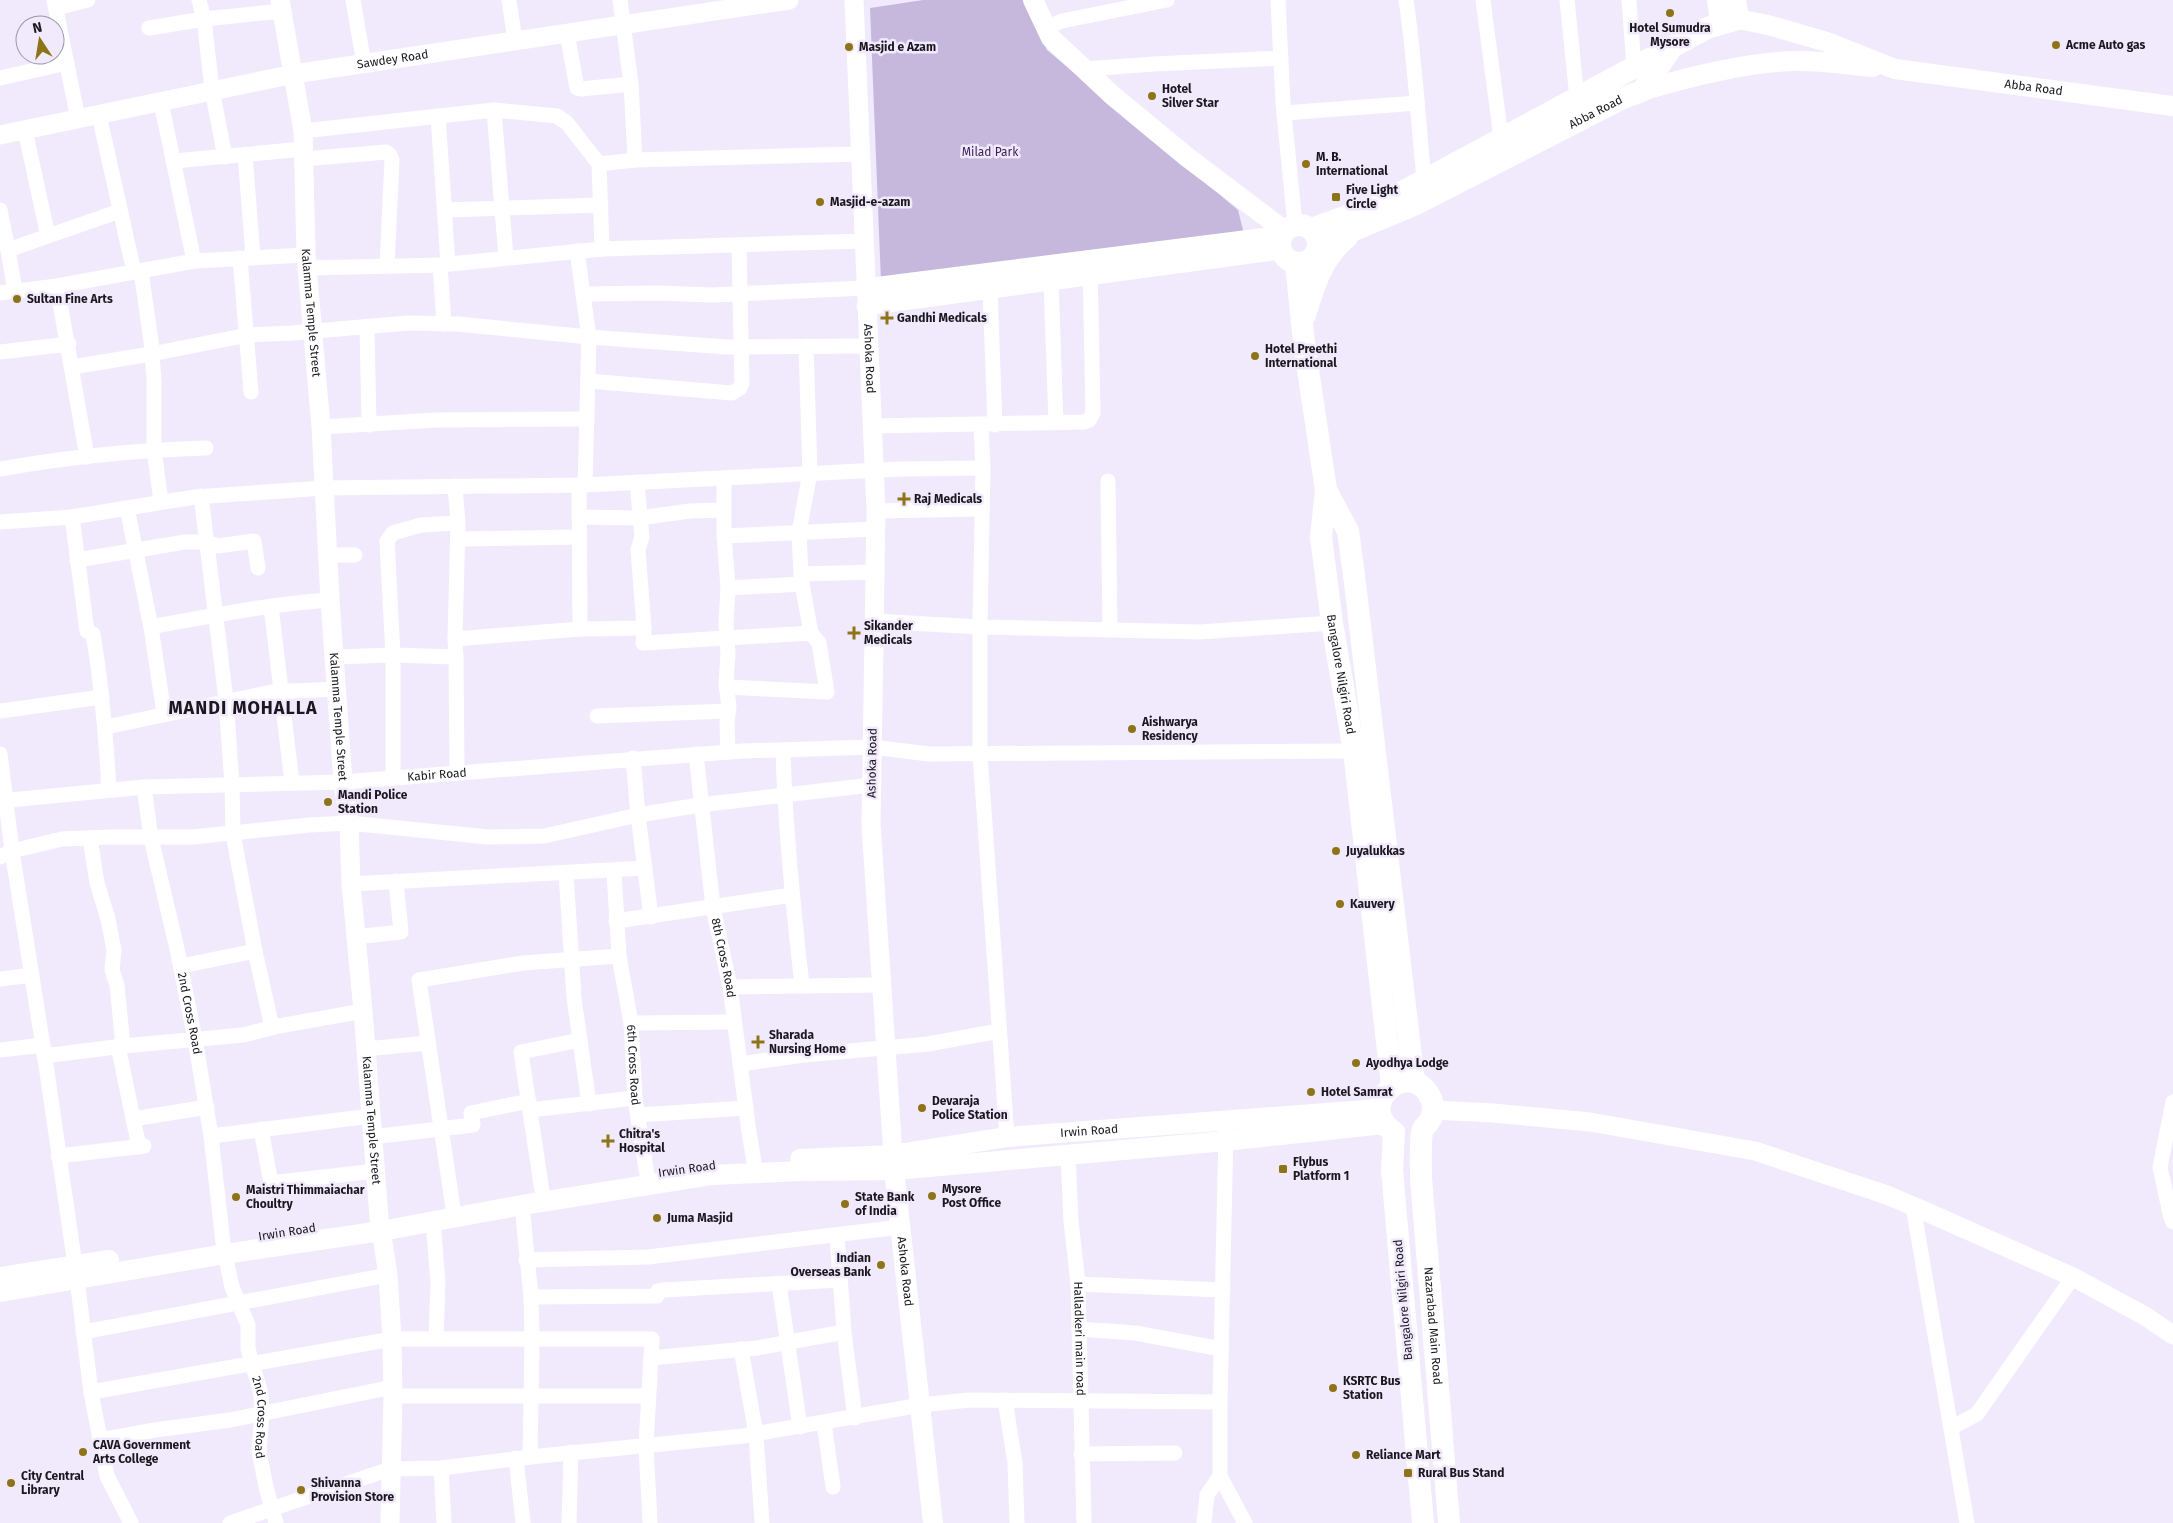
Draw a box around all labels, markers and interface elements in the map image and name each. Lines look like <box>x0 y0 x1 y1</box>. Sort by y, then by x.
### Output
marker: Hotel Sumudra Mysore <box>1664 7 1676 19</box>
north arrow <box>15 15 65 65</box>
text: N <box>31 18 44 37</box>
place label: Hotel Sumudra Mysore <box>1629 21 1711 49</box>
place label: Acme Auto gas <box>2065 38 2145 52</box>
marker: Acme Auto gas <box>2050 39 2062 51</box>
place label: Masjid e Azam <box>859 40 936 54</box>
marker: Masjid e Azam <box>843 41 855 53</box>
street label: Sawdey Road <box>356 47 429 72</box>
street label: Abba Road <box>2004 77 2064 98</box>
place label: Hotel Silver Star <box>1162 82 1219 110</box>
marker: Hotel Silver Star <box>1146 90 1158 102</box>
street label: Abba Road <box>1566 92 1625 132</box>
park label: Milad Park <box>962 145 1019 159</box>
place label: M. B. International <box>1316 150 1388 178</box>
marker: M. B. International <box>1300 158 1312 170</box>
place label: Five Light Circle <box>1346 183 1398 211</box>
marker: Five Light Circle <box>1330 191 1342 203</box>
place label: Masjid-e-azam <box>830 195 910 209</box>
marker: Masjid-e-azam <box>814 196 826 208</box>
street label: Kalamma Temple Street <box>299 248 324 378</box>
place label: Sultan Fine Arts <box>27 292 113 306</box>
marker: Sultan Fine Arts <box>11 293 23 305</box>
place label: Gandhi Medicals <box>897 311 987 325</box>
marker: Gandhi Medicals <box>881 312 893 324</box>
street label: Ashoka Road <box>861 323 878 394</box>
place label: Hotel Preethi International <box>1265 342 1337 370</box>
marker: Hotel Preethi International <box>1249 350 1261 362</box>
place label: Raj Medicals <box>914 492 982 506</box>
marker: Raj Medicals <box>898 493 910 505</box>
street label: Bangalore Nilgiri Road <box>1324 613 1358 735</box>
place label: Sikander Medicals <box>864 619 913 647</box>
marker: Sikander Medicals <box>848 627 860 639</box>
street label: Kalamma Temple Street <box>327 652 350 782</box>
district label: MANDI MOHALLA <box>168 697 318 719</box>
place label: Aishwarya Residency <box>1141 715 1199 743</box>
marker: Aishwarya Residency <box>1126 723 1138 735</box>
street label: Ashoka Road <box>864 728 880 798</box>
street label: Kabir Road <box>407 765 467 784</box>
place label: Mandi Police Station <box>338 788 408 816</box>
marker: Mandi Police Station <box>322 796 334 808</box>
place label: Juyalukkas <box>1345 844 1405 858</box>
marker: Juyalukkas <box>1330 845 1342 857</box>
place label: Kauvery <box>1350 897 1395 911</box>
marker: Kauvery <box>1334 898 1346 910</box>
street label: 8th Cross Road <box>709 917 738 999</box>
street label: 2nd Cross Road <box>175 971 204 1055</box>
street label: 6th Cross Road <box>624 1024 643 1106</box>
place label: Sharada Nursing Home <box>769 1028 846 1056</box>
marker: Sharada Nursing Home <box>751 1035 765 1049</box>
street label: Kalamma Temple Street <box>360 1055 384 1186</box>
place label: Ayodhya Lodge <box>1365 1056 1449 1070</box>
marker: Ayodhya Lodge <box>1350 1057 1362 1069</box>
place label: Hotel Samrat <box>1321 1085 1393 1099</box>
marker: Hotel Samrat <box>1305 1086 1317 1098</box>
place label: Devaraja Police Station <box>932 1094 1008 1122</box>
marker: Devaraja Police Station <box>916 1102 928 1114</box>
street label: Irwin Road <box>1060 1122 1119 1140</box>
place label: Chitra's Hospital <box>619 1127 665 1155</box>
marker: Chitra's Hospital <box>601 1134 615 1148</box>
place label: Flybus Platform 1 <box>1293 1155 1349 1183</box>
street label: Irwin Road <box>657 1158 717 1180</box>
marker: Flybus Platform 1 <box>1277 1163 1289 1175</box>
place label: Mysore Post Office <box>942 1182 1001 1210</box>
place label: Maistri Thimmaiachar Choultry <box>246 1183 365 1211</box>
place label: State Bank of India <box>855 1190 915 1218</box>
marker: Mysore Post Office <box>926 1190 938 1202</box>
marker: Maistri Thimmaiachar Choultry <box>230 1191 242 1203</box>
marker: State Bank of India <box>839 1198 851 1210</box>
place label: Juma Masjid <box>666 1211 733 1225</box>
marker: Juma Masjid <box>651 1212 663 1224</box>
street label: Irwin Road <box>257 1221 317 1243</box>
street label: Ashoka Road <box>894 1236 916 1307</box>
street label: Bangalore Nilgiri Road <box>1391 1239 1415 1361</box>
place label: Indian Overseas Bank <box>790 1251 871 1279</box>
marker: Indian Overseas Bank <box>875 1259 887 1271</box>
street label: Nazarabad Main Road <box>1421 1266 1445 1385</box>
street label: Halladkeri main road <box>1071 1281 1088 1396</box>
street label: 2nd Cross Road <box>249 1374 269 1460</box>
place label: KSRTC Bus Station <box>1343 1374 1401 1402</box>
marker: KSRTC Bus Station <box>1327 1382 1339 1394</box>
place label: CAVA Government Arts College <box>92 1438 191 1466</box>
marker: CAVA Government Arts College <box>77 1446 89 1458</box>
place label: Reliance Mart <box>1366 1448 1441 1462</box>
marker: Reliance Mart <box>1350 1449 1362 1461</box>
place label: Rural Bus Stand <box>1418 1466 1505 1480</box>
marker: Rural Bus Stand <box>1402 1467 1414 1479</box>
place label: City Central Library <box>21 1469 85 1497</box>
place label: Shivanna Provision Store <box>311 1476 395 1504</box>
marker: City Central Library <box>5 1477 17 1489</box>
marker: Shivanna Provision Store <box>295 1484 307 1496</box>

